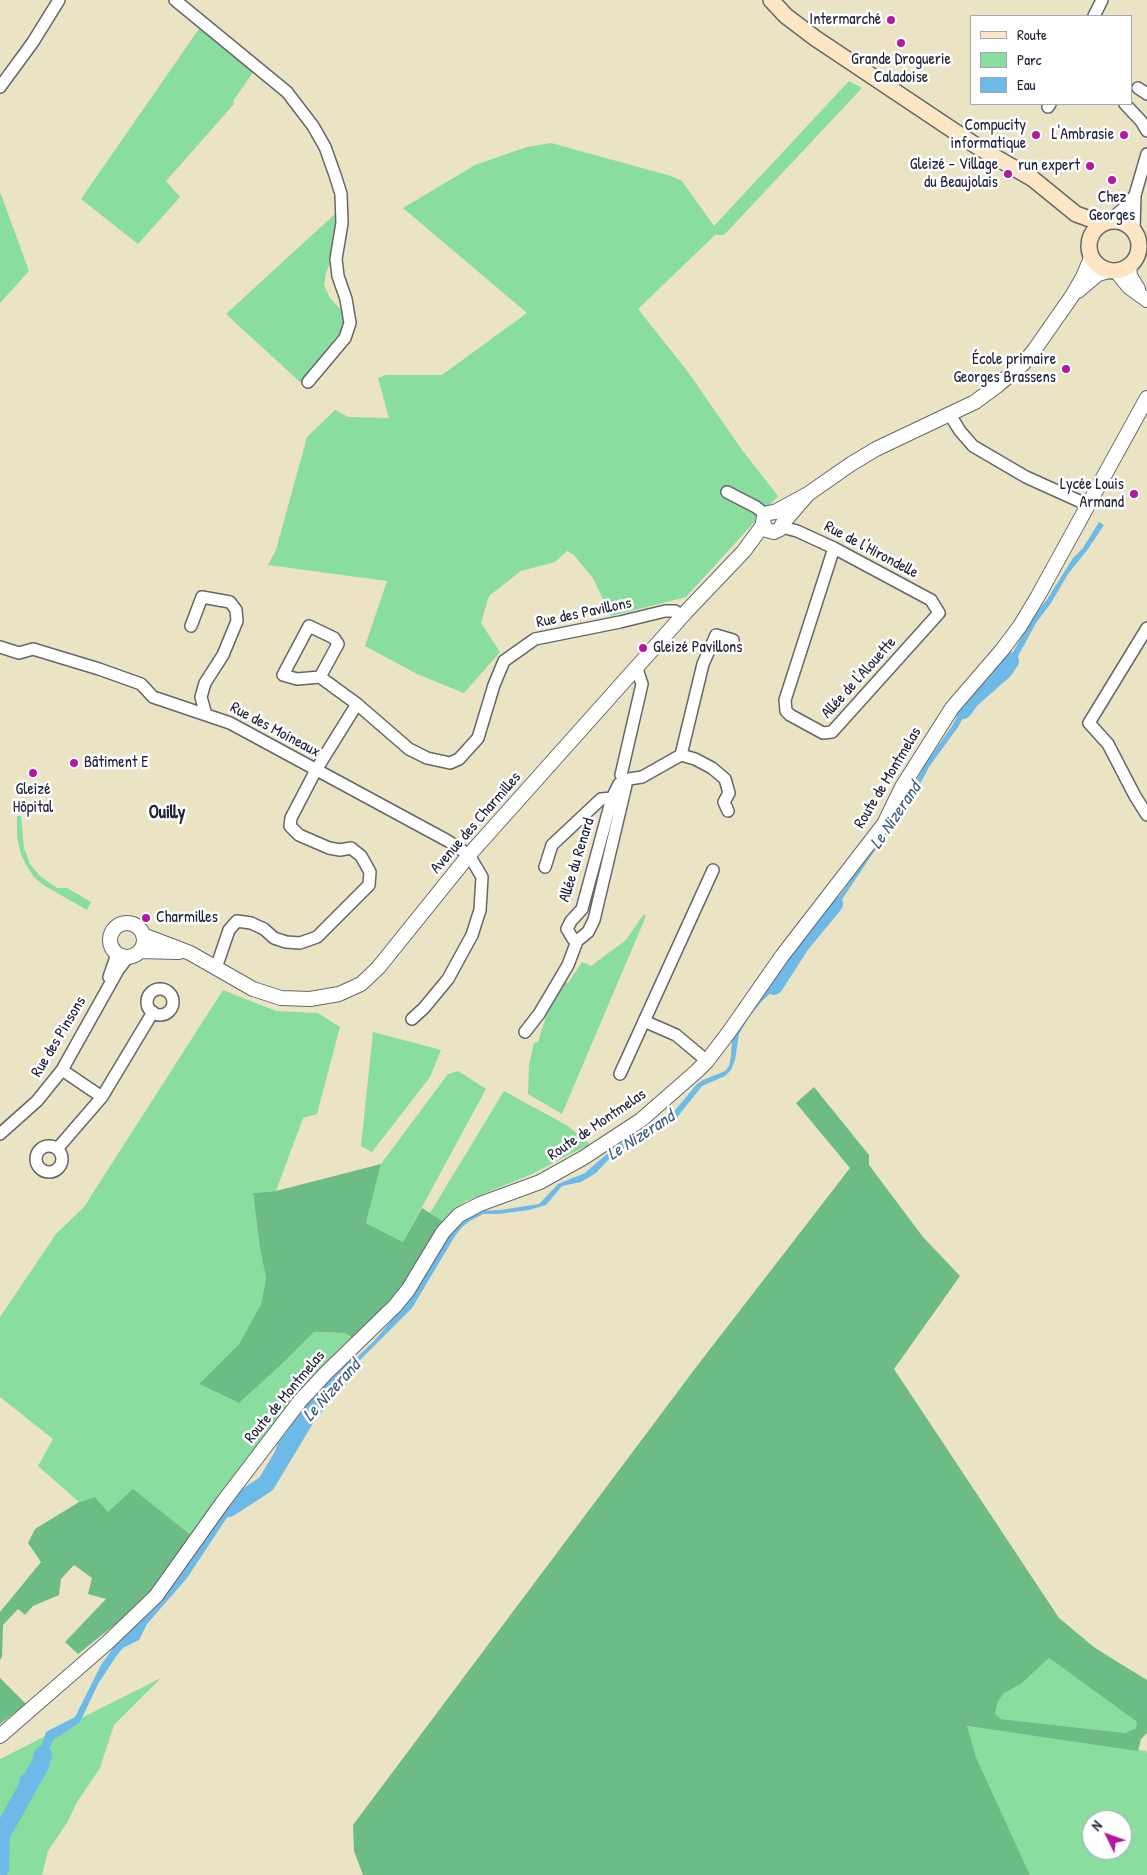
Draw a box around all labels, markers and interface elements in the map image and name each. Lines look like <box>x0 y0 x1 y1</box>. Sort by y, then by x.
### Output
place label: Intermarché <box>809 10 881 30</box>
marker: Intermarché <box>885 14 897 26</box>
legend <box>970 15 1132 105</box>
text: Route <box>1017 24 1047 45</box>
marker: Grande Droguerie Caladoise <box>895 37 907 49</box>
text: Parc <box>1017 49 1042 70</box>
place label: Grande Droguerie Caladoise <box>851 50 951 88</box>
text: Eau <box>1017 74 1036 95</box>
place label: Compucity informatique <box>950 116 1026 154</box>
place label: L'Ambrasie <box>1052 125 1114 145</box>
marker: Compucity informatique <box>1030 129 1042 141</box>
marker: L'Ambrasie <box>1118 129 1130 141</box>
place label: Gleizé - Village du Beaujolais <box>910 155 998 193</box>
place label: run expert <box>1018 156 1080 176</box>
marker: run expert <box>1084 160 1096 172</box>
marker: Gleizé - Village du Beaujolais <box>1002 168 1014 180</box>
marker: Chez Georges <box>1106 174 1118 186</box>
place label: Chez Georges <box>1089 188 1135 226</box>
place label: École primaire Georges Brassens <box>953 350 1056 388</box>
marker: École primaire Georges Brassens <box>1060 363 1072 375</box>
place label: Lycée Louis Armand <box>1060 475 1124 513</box>
marker: Lycée Louis Armand <box>1128 488 1140 500</box>
street label: Rue de l'Hirondelle <box>821 517 921 583</box>
street label: Rue des Pavillons <box>535 594 633 632</box>
street label: Allée de l'Alouette <box>817 633 901 723</box>
place label: Gleizé Pavillons <box>653 638 742 658</box>
marker: Gleizé Pavillons <box>637 642 649 654</box>
street label: Rue des Moineaux <box>227 698 323 762</box>
street label: Route de Montmelas <box>850 724 926 832</box>
place label: Bâtiment E <box>84 753 148 773</box>
marker: Bâtiment E <box>68 757 80 769</box>
marker: Gleizé Hôpital <box>27 767 39 779</box>
street label: Avenue des Charmilles <box>427 768 525 878</box>
water label: Le Nizerand <box>866 779 926 853</box>
place label: Gleizé Hôpital <box>13 780 53 818</box>
district label: Ouilly <box>149 802 185 824</box>
street label: Allée du Renard <box>555 816 599 904</box>
place label: Charmilles <box>156 908 218 928</box>
marker: Charmilles <box>140 912 152 924</box>
street label: Rue des Pinsons <box>27 993 91 1081</box>
street label: Route de Montmelas <box>544 1085 650 1165</box>
water label: Le Nizerand <box>603 1106 679 1166</box>
street label: Route de Montmelas <box>241 1347 329 1447</box>
water label: Le Nizerand <box>299 1356 365 1426</box>
north arrow <box>1082 1810 1132 1860</box>
text: N <box>1087 1816 1106 1834</box>

